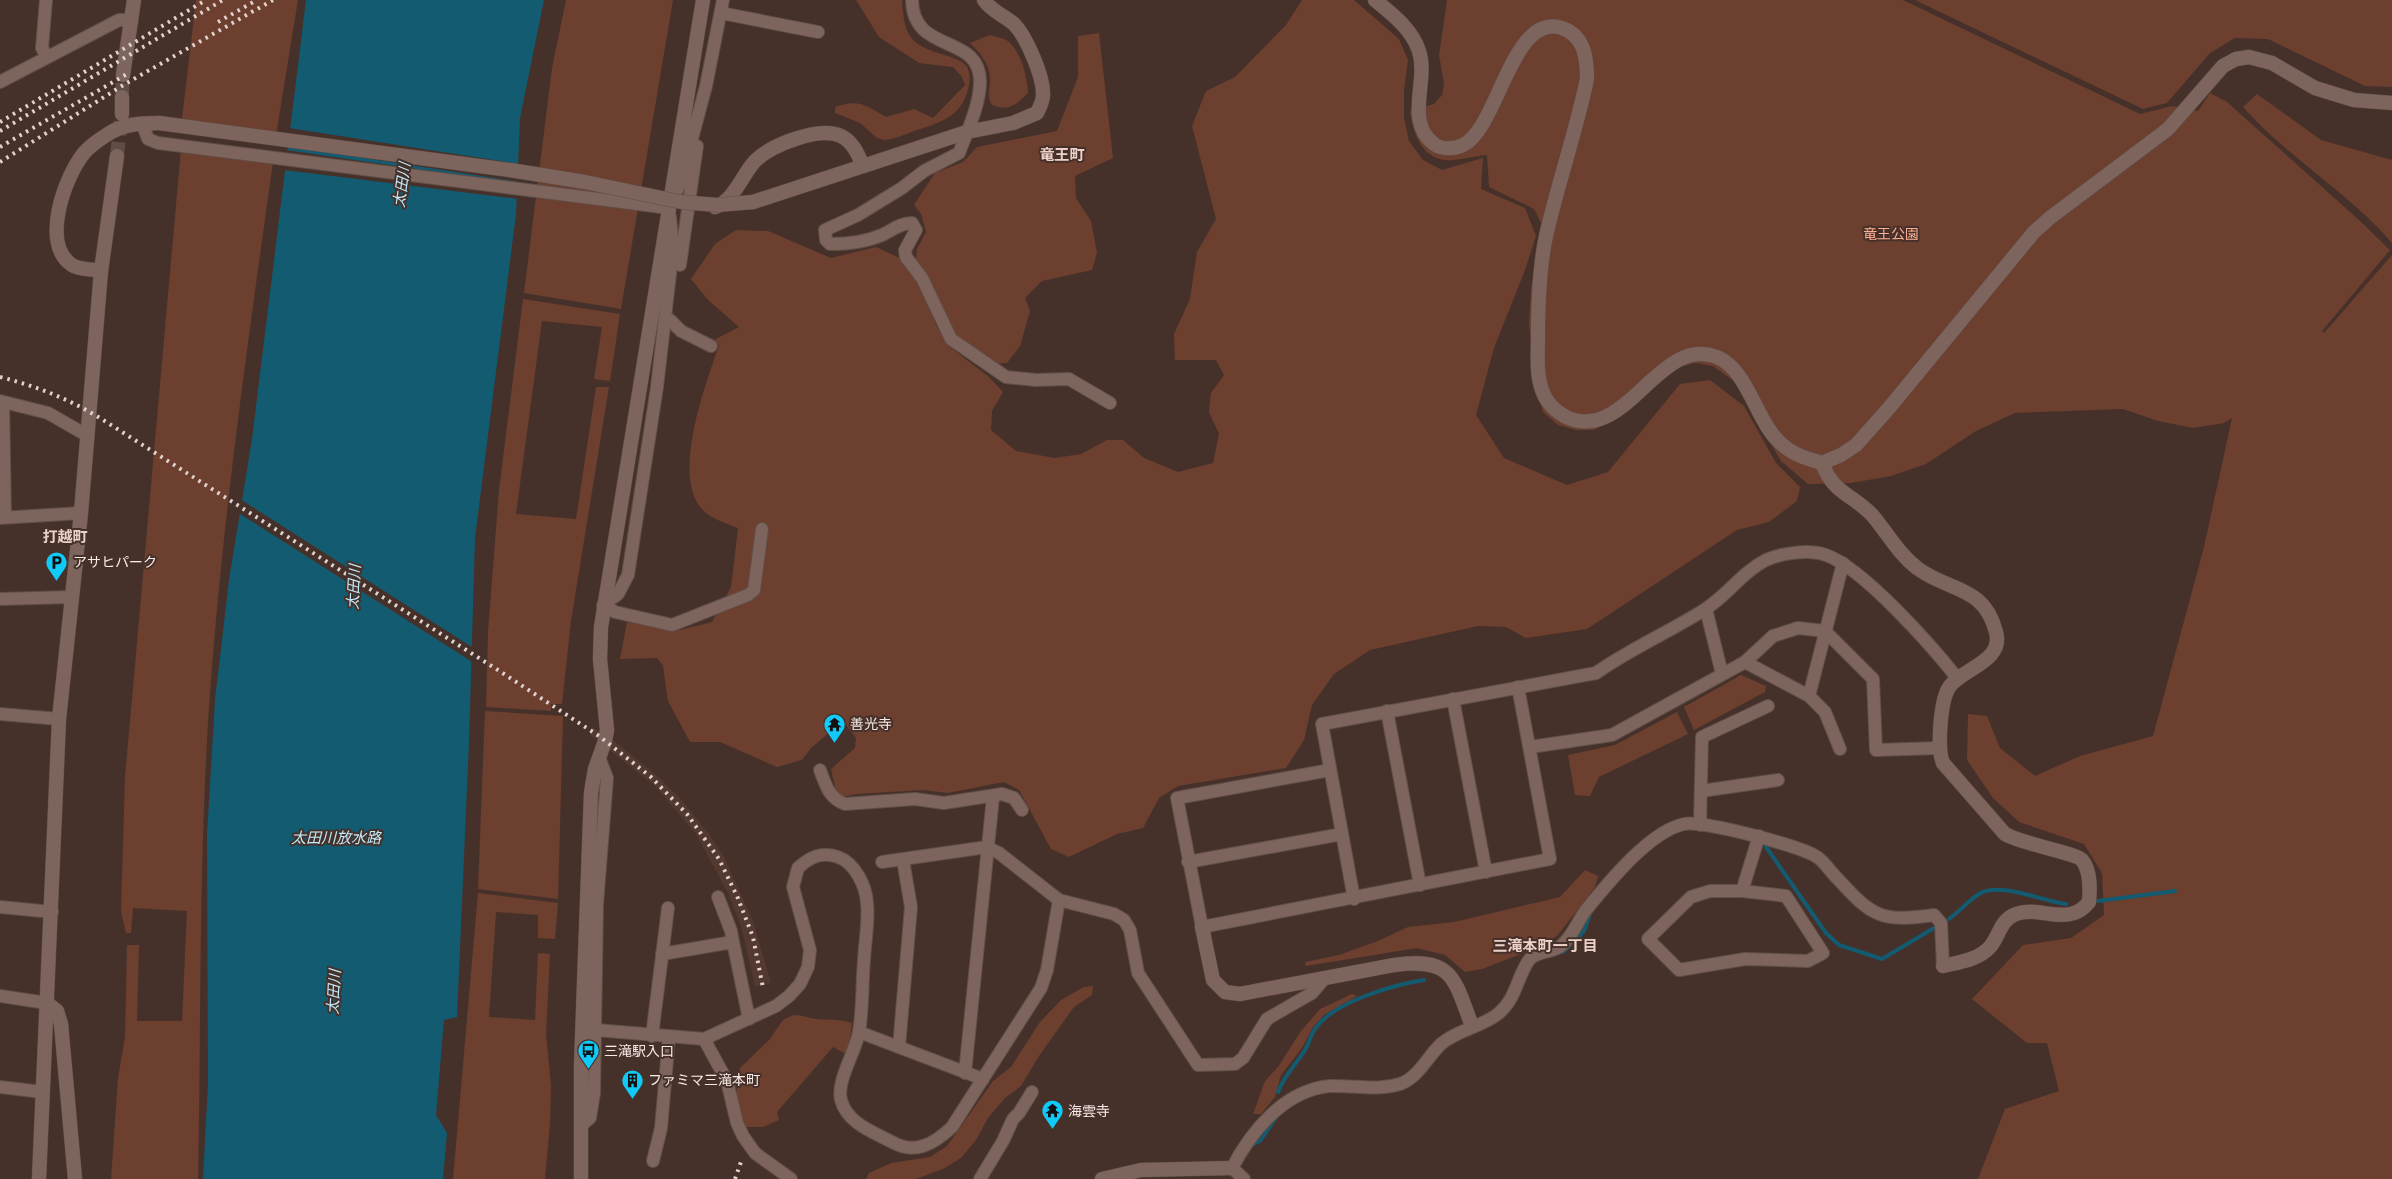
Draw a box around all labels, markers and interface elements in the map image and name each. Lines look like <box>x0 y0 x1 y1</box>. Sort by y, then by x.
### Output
district label: 竜王町 <box>1039 145 1085 166</box>
water label: 太田川 <box>389 159 416 209</box>
park label: 竜王公園 <box>1863 225 1919 245</box>
district label: 打越町 <box>42 527 88 548</box>
parking icon: アサヒパーク <box>45 550 69 581</box>
place label: アサヒパーク <box>73 553 157 573</box>
water label: 太田川 <box>343 562 366 610</box>
temple icon: 善光寺 <box>822 712 846 743</box>
place label: 善光寺 <box>850 715 892 735</box>
water label: 太田川放水路 <box>291 828 383 849</box>
district label: 三滝本町一丁目 <box>1492 936 1598 957</box>
water label: 太田川 <box>323 967 346 1015</box>
bus stop icon: 三滝駅入口 <box>576 1039 600 1070</box>
place label: 三滝駅入口 <box>604 1042 674 1062</box>
building icon: ファミマ三滝本町 <box>620 1068 644 1099</box>
place label: ファミマ三滝本町 <box>648 1071 760 1091</box>
temple icon: 海雲寺 <box>1040 1099 1064 1130</box>
place label: 海雲寺 <box>1068 1102 1110 1122</box>

